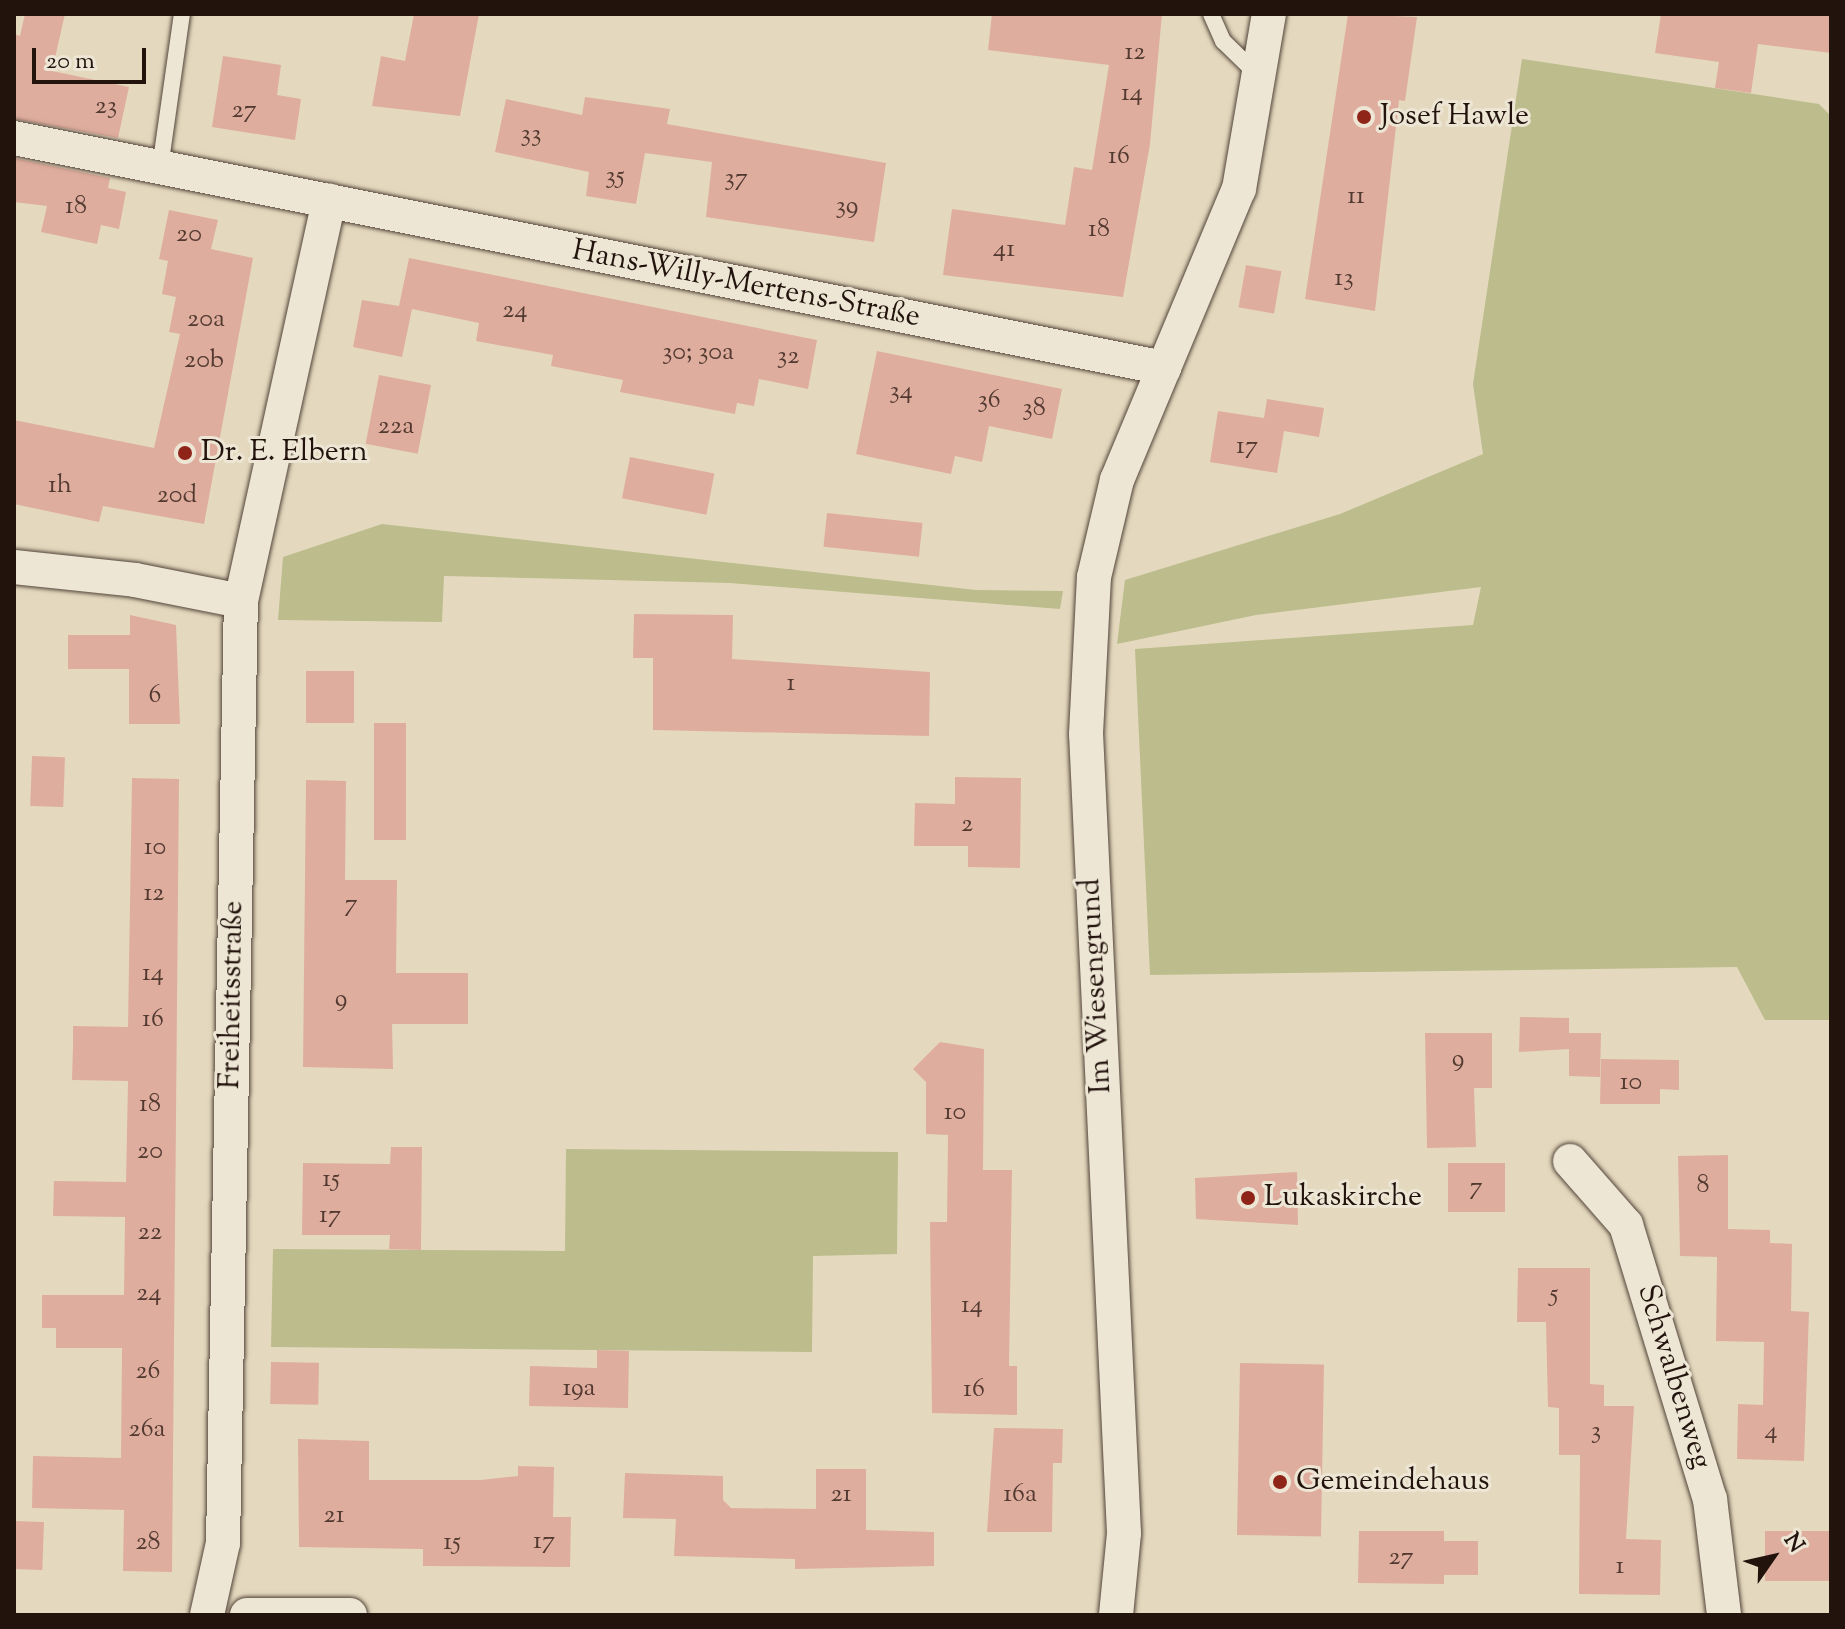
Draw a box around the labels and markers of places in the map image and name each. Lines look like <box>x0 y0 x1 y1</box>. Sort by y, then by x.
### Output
place label: Josef Hawle <box>1380 99 1529 135</box>
marker: Josef Hawle <box>1355 108 1373 126</box>
place label: Dr. E. Elbern <box>201 435 368 471</box>
marker: Dr. E. Elbern <box>176 444 194 462</box>
place label: Lukaskirche <box>1264 1180 1422 1216</box>
marker: Lukaskirche <box>1239 1189 1257 1207</box>
place label: Gemeindehaus <box>1296 1464 1490 1500</box>
marker: Gemeindehaus <box>1271 1473 1289 1491</box>

